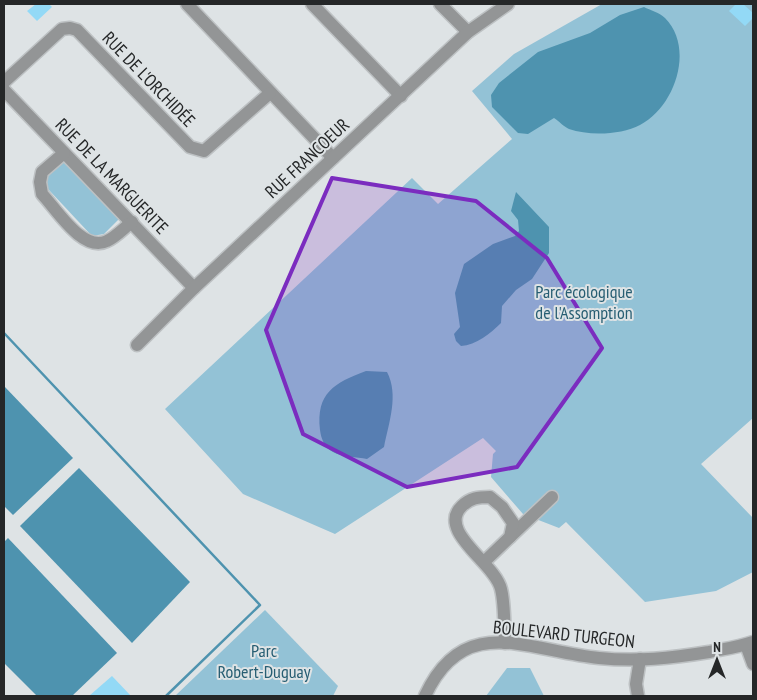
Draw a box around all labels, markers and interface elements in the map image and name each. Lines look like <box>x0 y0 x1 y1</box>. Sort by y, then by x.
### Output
street label: RUE DE L'ORCHIDÉE <box>98 26 200 132</box>
street label: RUE DE LA MARGUERITE <box>51 113 173 239</box>
street label: RUE FRANCOEUR <box>260 113 354 203</box>
park label: Parc écologique de l'Assomption <box>535 280 633 324</box>
street label: BOULEVARD TURGEON <box>492 615 636 653</box>
north arrow <box>692 635 742 685</box>
text: N <box>713 638 721 656</box>
park label: Parc Robert-Duguay <box>218 639 311 683</box>

